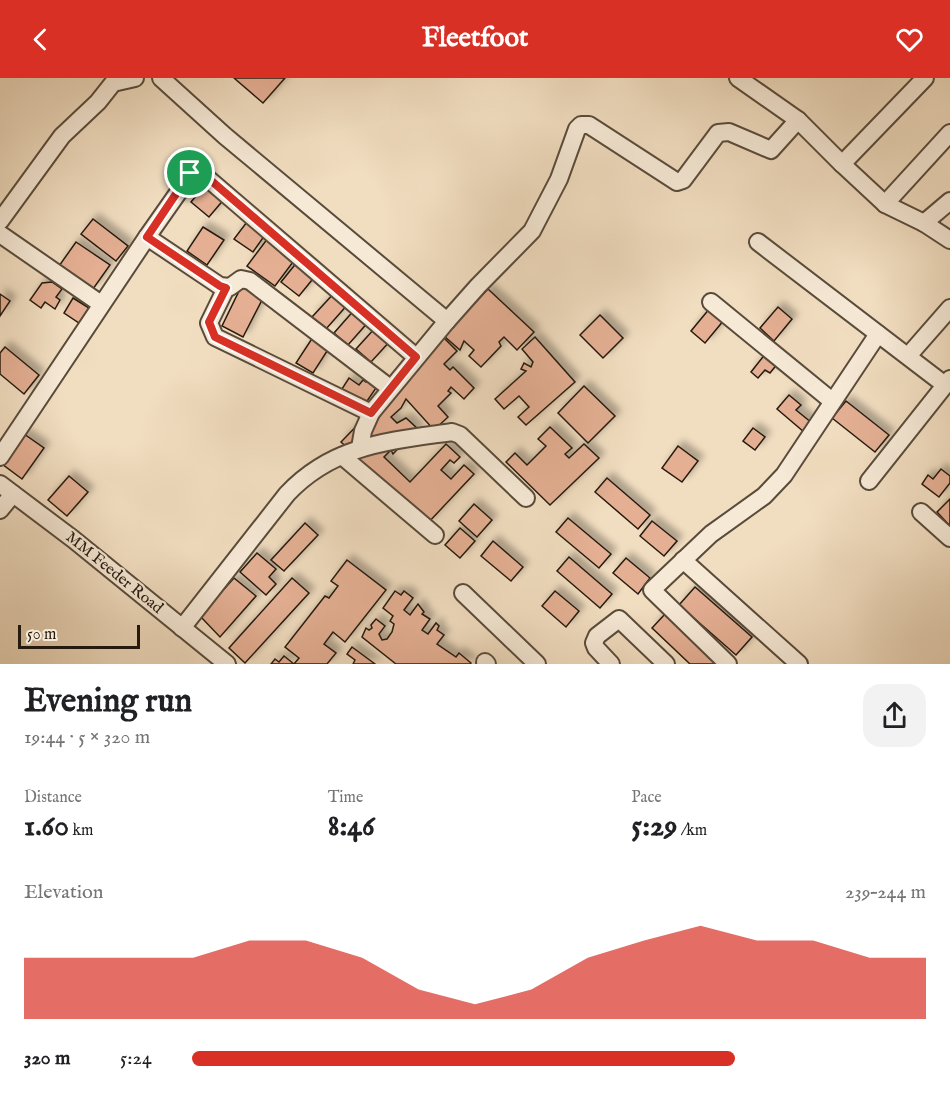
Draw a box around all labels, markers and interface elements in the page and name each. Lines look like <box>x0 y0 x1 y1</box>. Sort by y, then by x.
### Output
text: Fleetfoot <box>422 22 528 56</box>
icon: back <box>24 23 57 56</box>
icon: heart <box>893 23 926 56</box>
pin <box>164 147 215 198</box>
icon: arrive <box>173 156 206 189</box>
street label: MM Feeder Road <box>61 528 167 619</box>
scale bar <box>18 622 140 650</box>
text: 50 m <box>27 625 56 645</box>
text: Evening run <box>24 681 192 723</box>
button: share <box>863 684 926 747</box>
text: 19:44 · 5 × 320 m <box>24 725 150 750</box>
text: Distance <box>24 788 82 808</box>
text: Time <box>328 788 363 808</box>
text: Pace <box>631 788 662 808</box>
text: 1.60 <box>24 808 69 846</box>
text: 8:46 <box>328 808 375 846</box>
text: 5:29 <box>631 808 677 846</box>
text: km <box>69 821 93 841</box>
text: /km <box>677 821 707 841</box>
text: Elevation <box>24 880 103 905</box>
text: 239–244 m <box>845 880 926 905</box>
text: 320 m <box>24 1046 71 1071</box>
text: 5:24 <box>120 1046 152 1071</box>

